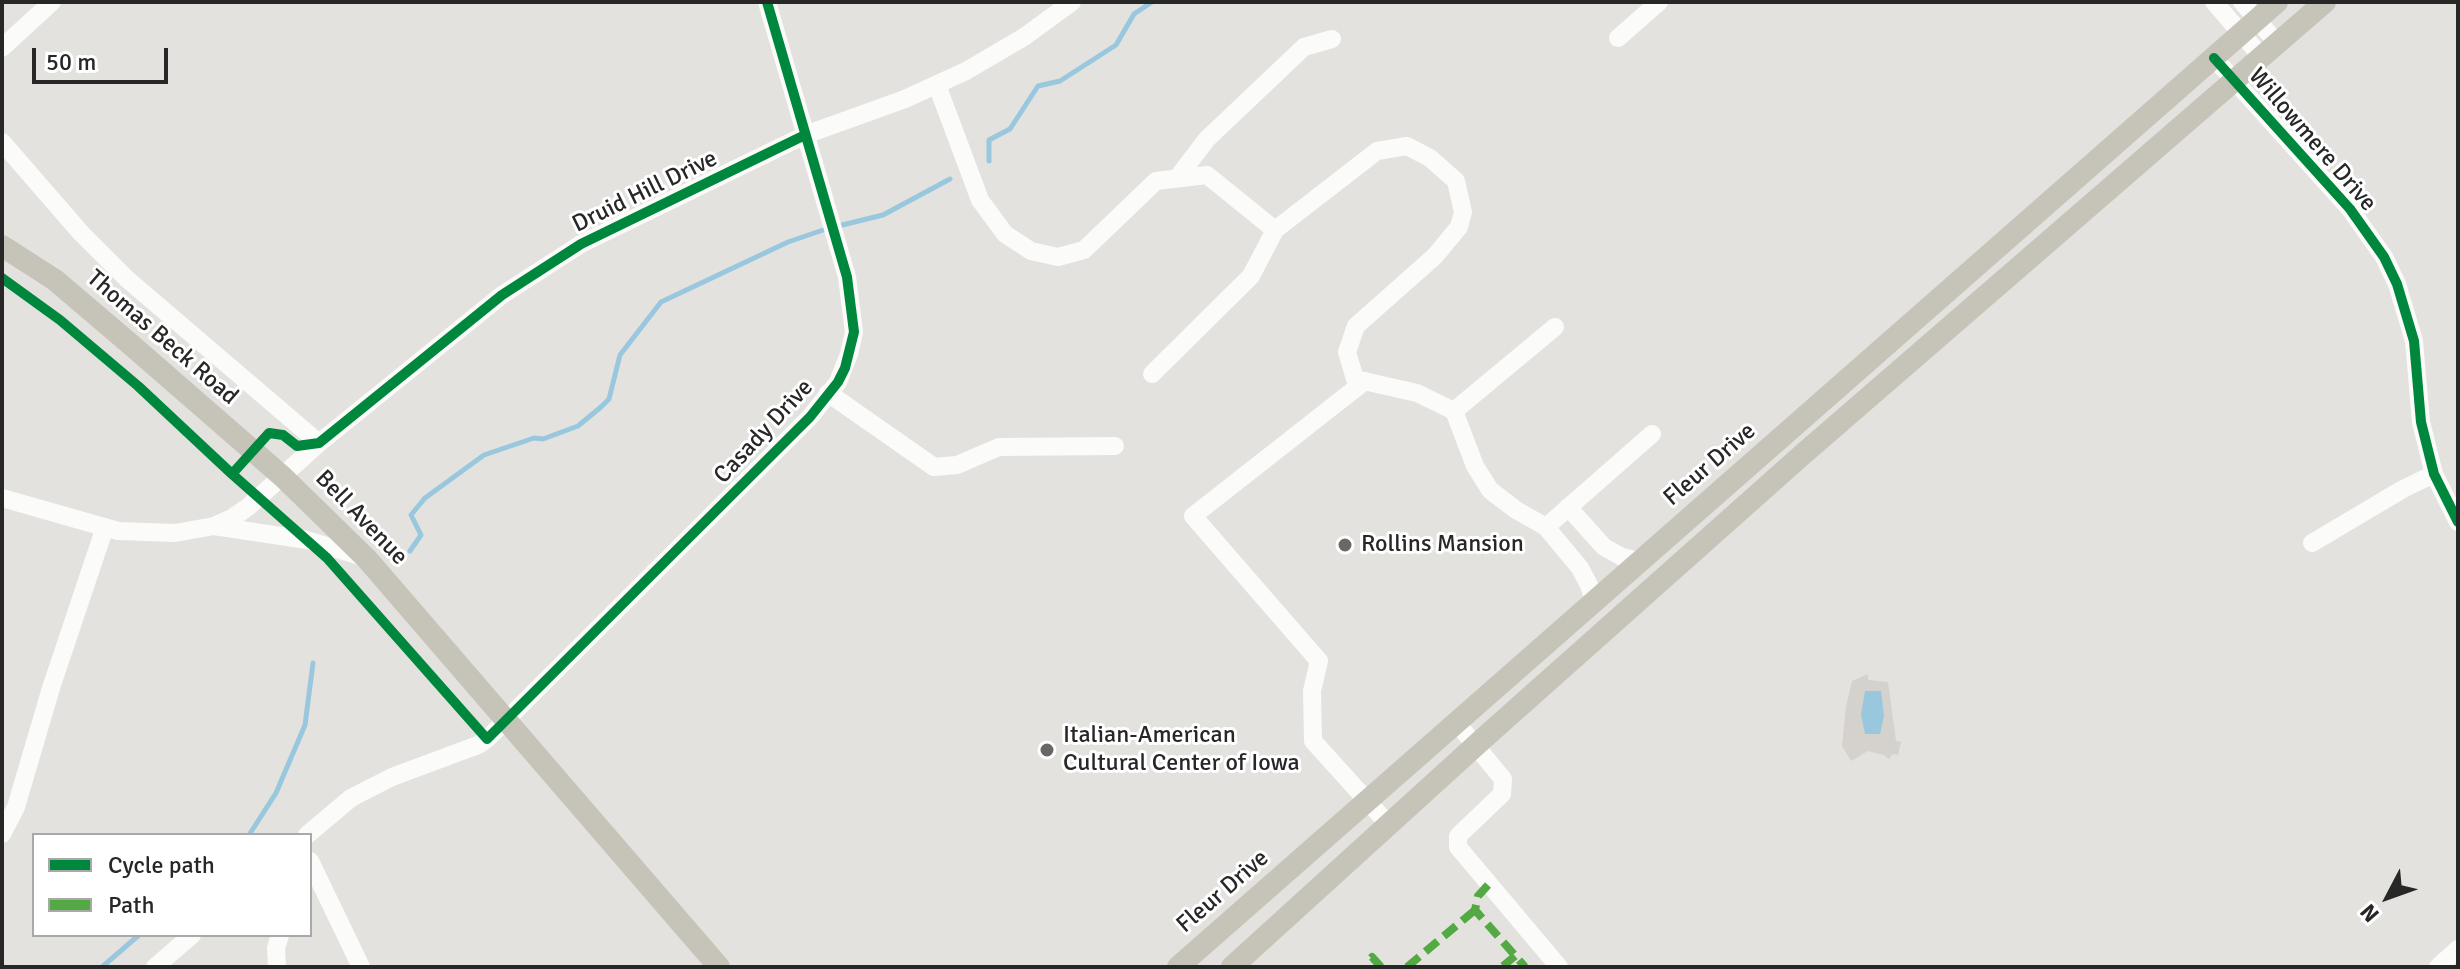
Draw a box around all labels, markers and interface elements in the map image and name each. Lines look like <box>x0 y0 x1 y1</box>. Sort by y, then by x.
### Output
scale bar <box>36 32 172 82</box>
text: 50 m <box>46 47 96 77</box>
street label: Willowmere Drive <box>2242 62 2382 218</box>
street label: Druid Hill Drive <box>568 145 722 239</box>
street label: Thomas Beck Road <box>80 264 244 412</box>
street label: Casady Drive <box>708 374 820 490</box>
street label: Fleur Drive <box>1658 417 1762 513</box>
street label: Bell Avenue <box>309 465 413 571</box>
place label: Rollins Mansion <box>1361 531 1524 559</box>
marker: Rollins Mansion <box>1336 536 1354 554</box>
place label: Italian-American Cultural Center of Iowa <box>1063 722 1300 778</box>
marker: Italian-American Cultural Center of Iowa <box>1038 741 1056 759</box>
legend <box>32 833 312 937</box>
street label: Fleur Drive <box>1171 844 1275 940</box>
text: Cycle path <box>108 850 215 880</box>
north arrow <box>2348 857 2428 937</box>
text: Path <box>108 890 154 920</box>
text: N <box>2354 898 2385 928</box>

